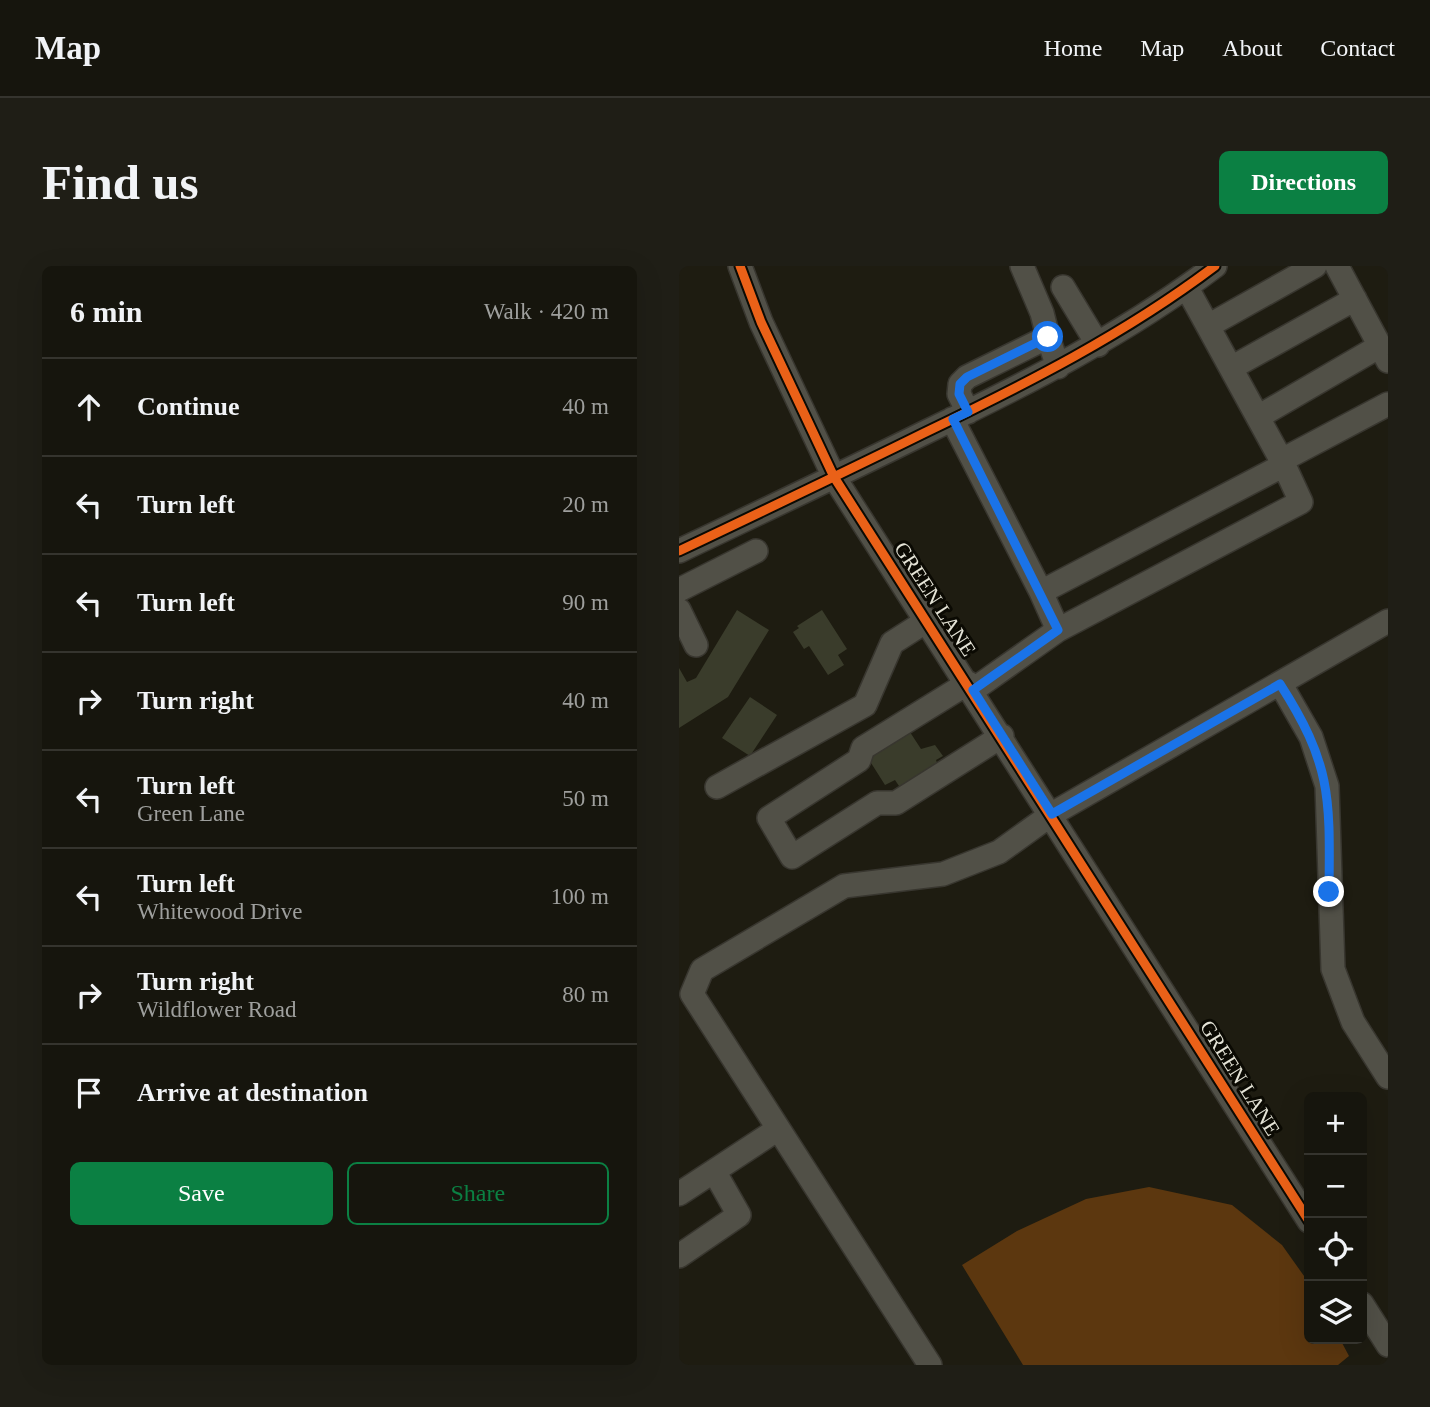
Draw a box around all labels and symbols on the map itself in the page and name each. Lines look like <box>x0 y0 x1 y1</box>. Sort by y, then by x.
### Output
route start <box>1032 321 1063 352</box>
street label: GREEN LANE <box>889 537 981 661</box>
route end <box>1313 876 1344 907</box>
street label: GREEN LANE <box>1195 1016 1285 1140</box>

